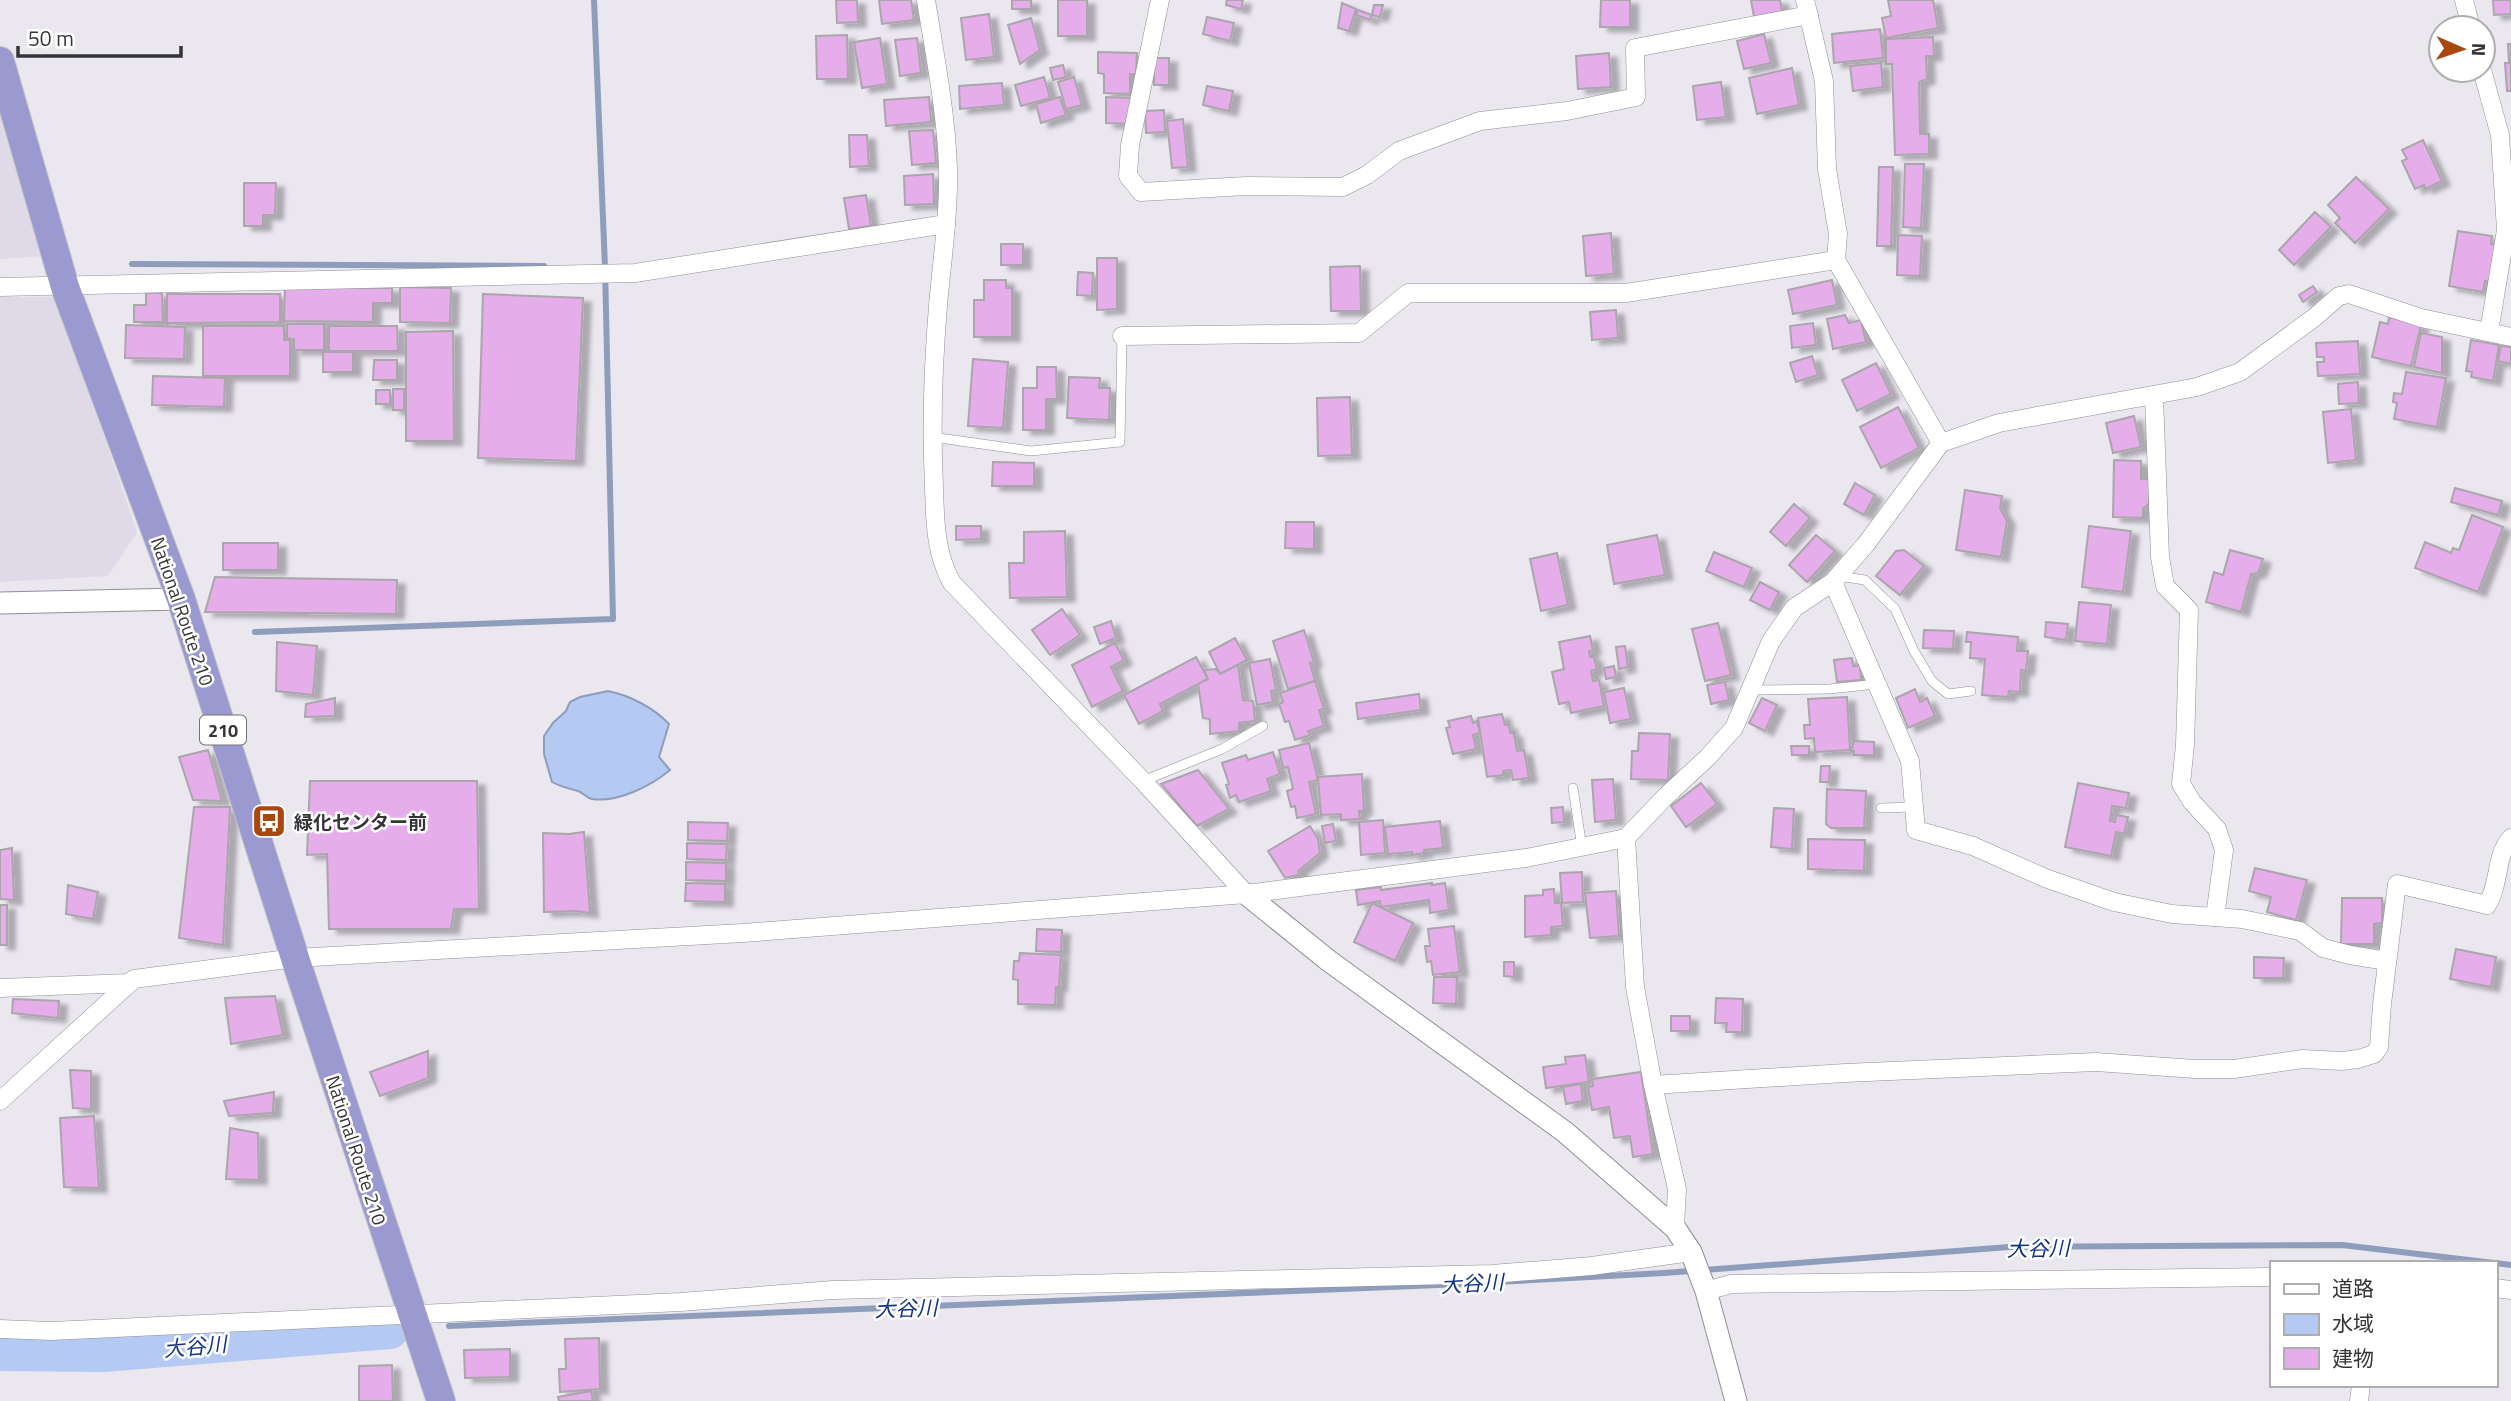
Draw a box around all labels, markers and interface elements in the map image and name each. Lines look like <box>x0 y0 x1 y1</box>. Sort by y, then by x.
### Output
scale bar <box>18 14 180 58</box>
north arrow <box>2427 14 2497 84</box>
text: 50 m <box>28 22 74 54</box>
text: N <box>2465 43 2494 57</box>
street label: National Route 210 <box>144 533 222 689</box>
road number: 210 <box>200 716 246 744</box>
bus stop icon: 緑化センター前 <box>250 802 288 840</box>
place label: 緑化センター前 <box>294 807 427 836</box>
street label: National Route 210 <box>319 1072 395 1228</box>
water label: 大谷川 <box>2006 1231 2072 1265</box>
legend <box>2270 1261 2497 1387</box>
water label: 大谷川 <box>1440 1265 1506 1301</box>
text: 道路 <box>2332 1272 2374 1304</box>
water label: 大谷川 <box>874 1291 940 1325</box>
text: 水域 <box>2332 1307 2374 1339</box>
water label: 大谷川 <box>162 1327 230 1365</box>
text: 建物 <box>2332 1342 2374 1374</box>

